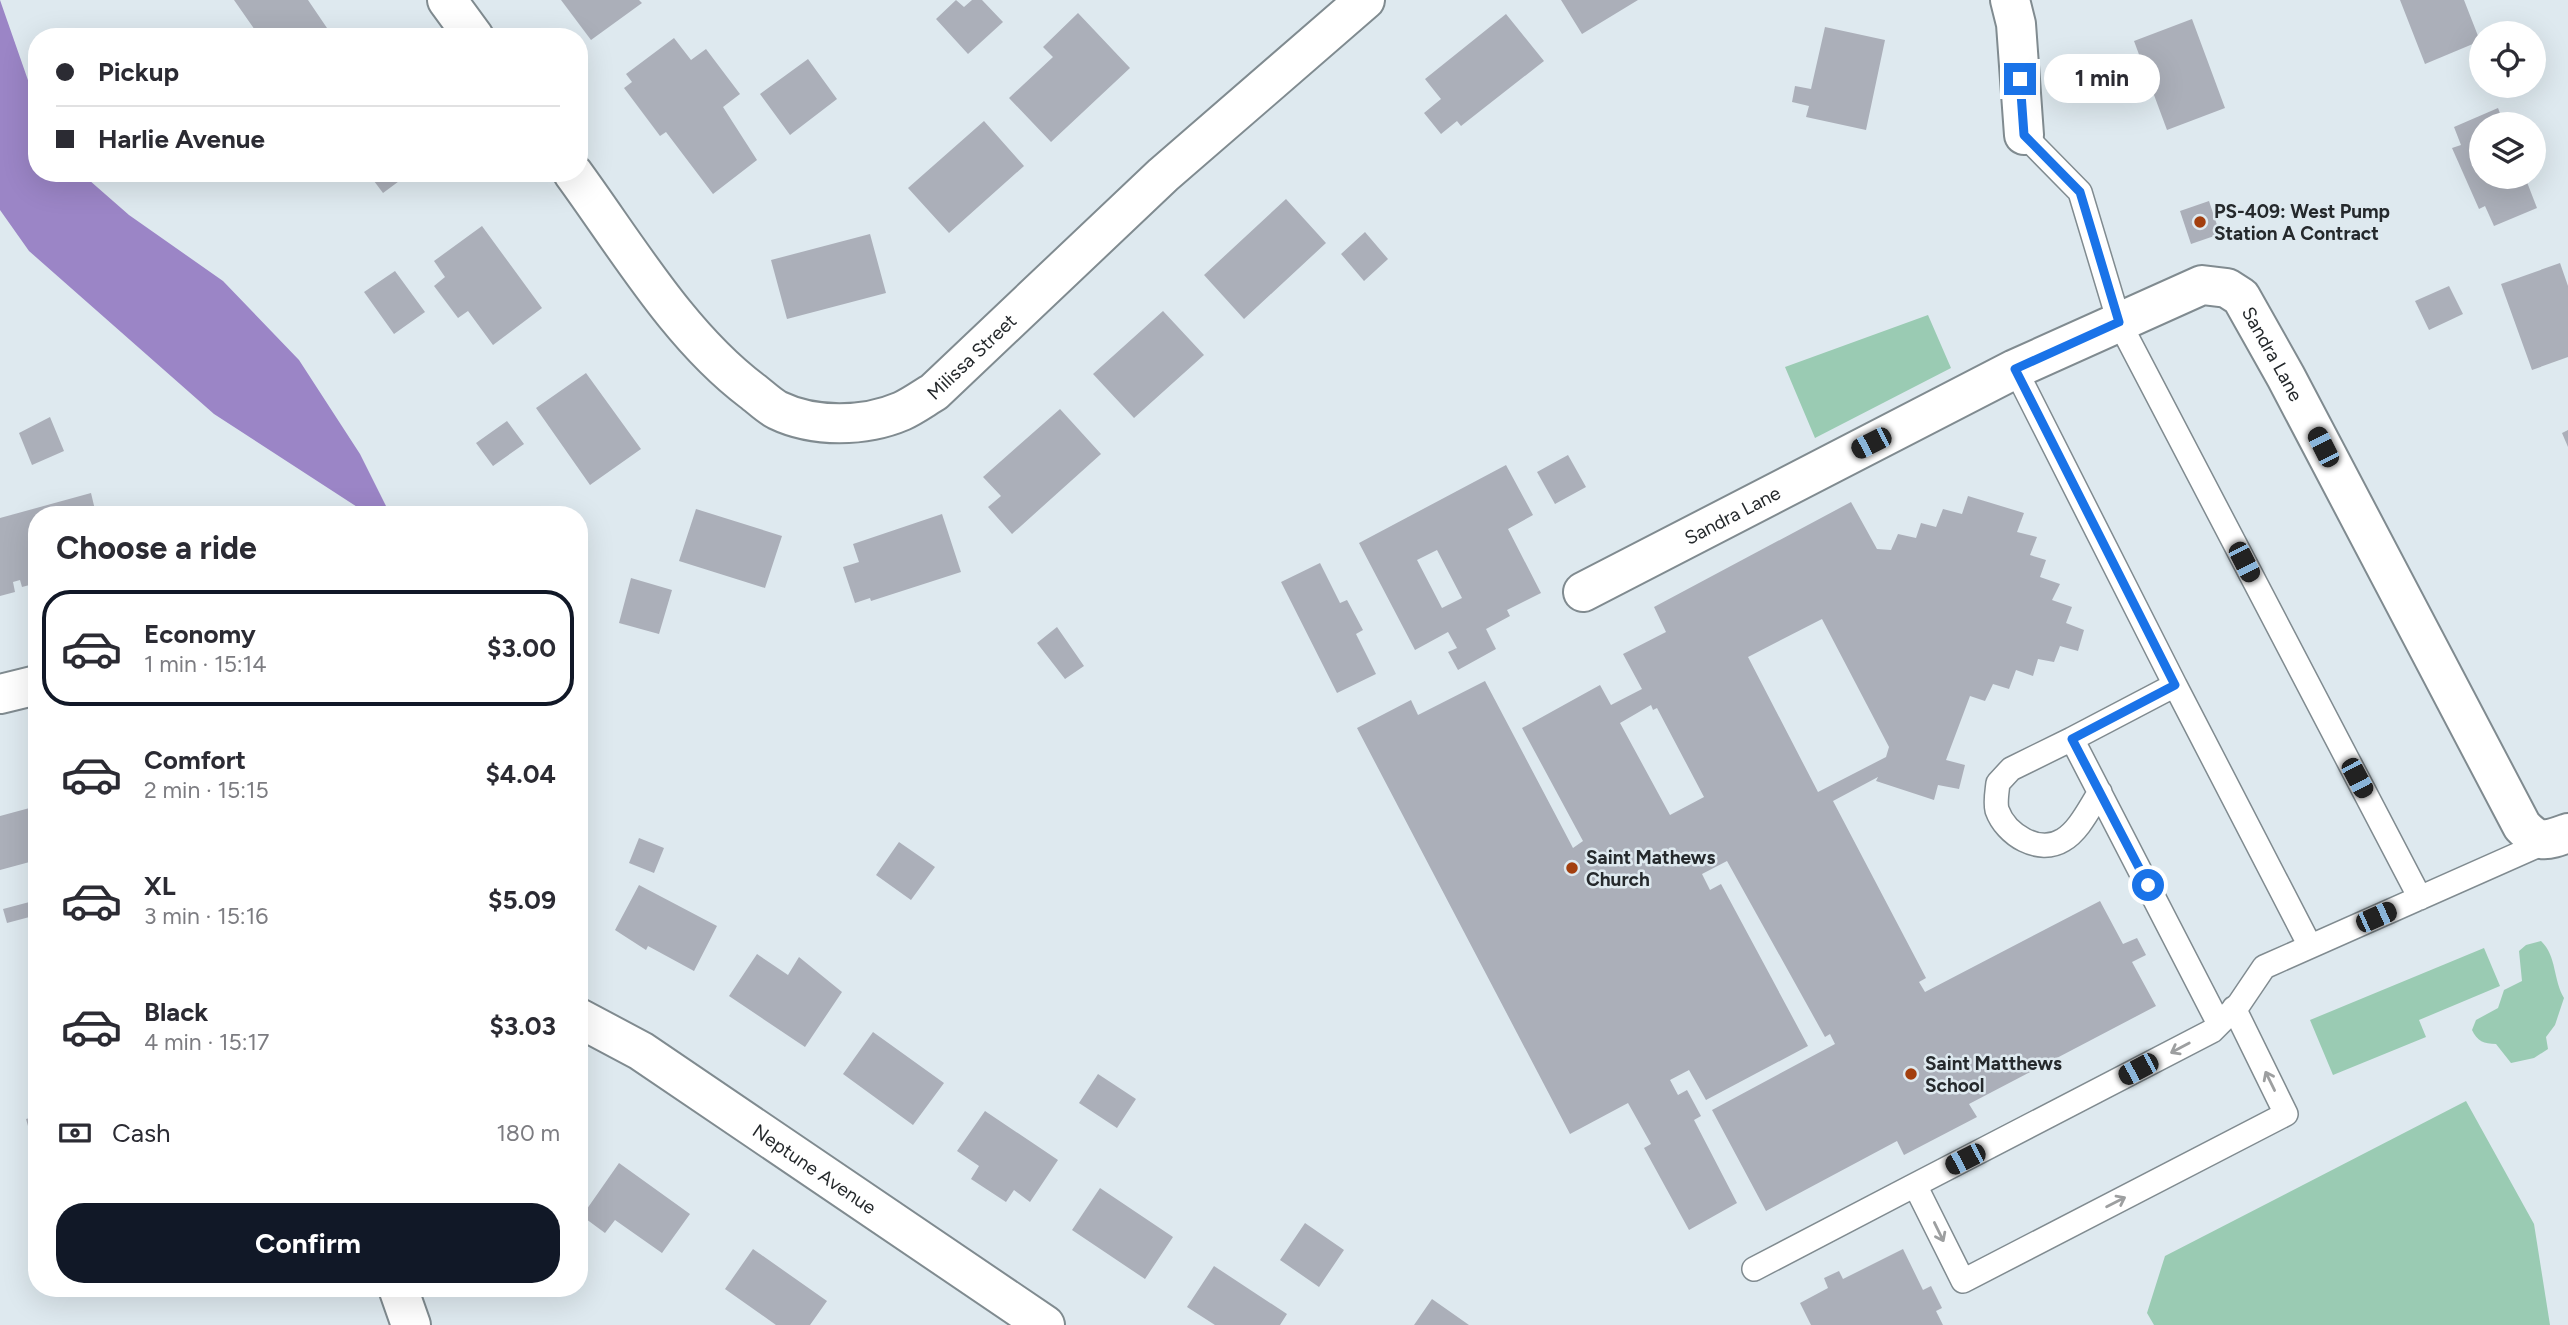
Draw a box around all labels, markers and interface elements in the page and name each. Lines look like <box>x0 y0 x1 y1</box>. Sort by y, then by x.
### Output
map controls <box>2469 21 2546 189</box>
button: locate <box>2469 21 2546 98</box>
callout: 1 min <box>2044 55 2160 104</box>
text: Pickup <box>98 56 179 88</box>
route end <box>2004 63 2036 95</box>
text: 1 min <box>2075 64 2129 92</box>
button: layers <box>2469 112 2546 189</box>
text: Harlie Avenue <box>98 123 265 155</box>
place label: PS-409: West Pump Station A Contract <box>2214 200 2390 245</box>
marker: PS-409: West Pump Station A Contract <box>2192 214 2208 230</box>
street label: Sandra Lane <box>2237 302 2308 405</box>
street label: Milissa Street <box>922 309 1021 404</box>
car <box>1848 424 1895 462</box>
car <box>2305 424 2342 470</box>
street label: Sandra Lane <box>1681 481 1784 549</box>
text: Choose a ride <box>56 529 257 567</box>
car <box>2226 539 2263 585</box>
icon: car <box>60 617 123 680</box>
text: Economy <box>144 618 256 650</box>
text: $3.00 <box>487 632 556 664</box>
text: 1 min · 15:14 <box>144 650 266 678</box>
icon: car <box>60 743 123 806</box>
text: Comfort <box>144 744 246 776</box>
car <box>2338 755 2377 801</box>
text: $4.04 <box>485 758 556 790</box>
text: 2 min · 15:15 <box>144 776 269 804</box>
place label: Saint Mathews Church <box>1586 846 1715 891</box>
marker: Saint Mathews Church <box>1564 860 1580 876</box>
icon: car <box>60 869 123 932</box>
route start <box>2132 869 2164 901</box>
text: XL <box>144 870 176 902</box>
text: $5.09 <box>488 884 556 916</box>
car <box>2353 899 2400 935</box>
text: 3 min · 15:16 <box>144 902 268 930</box>
icon: car <box>60 995 123 1058</box>
text: Black <box>144 996 208 1028</box>
text: $3.03 <box>489 1010 556 1042</box>
text: 4 min · 15:17 <box>144 1028 269 1056</box>
one-way arrow <box>2170 1041 2190 1055</box>
car <box>2115 1050 2162 1088</box>
place label: Saint Matthews School <box>1925 1052 2062 1097</box>
marker: Saint Matthews School <box>1903 1066 1919 1082</box>
one-way arrow <box>2262 1071 2276 1092</box>
icon: cash <box>56 1114 94 1152</box>
text: Cash <box>112 1117 171 1149</box>
text: 180 m <box>496 1119 560 1147</box>
street label: Neptune Avenue <box>749 1119 881 1219</box>
car <box>1942 1140 1989 1178</box>
one-way arrow <box>2105 1195 2126 1208</box>
button: Confirm <box>56 1203 560 1283</box>
one-way arrow <box>1932 1221 1946 1242</box>

